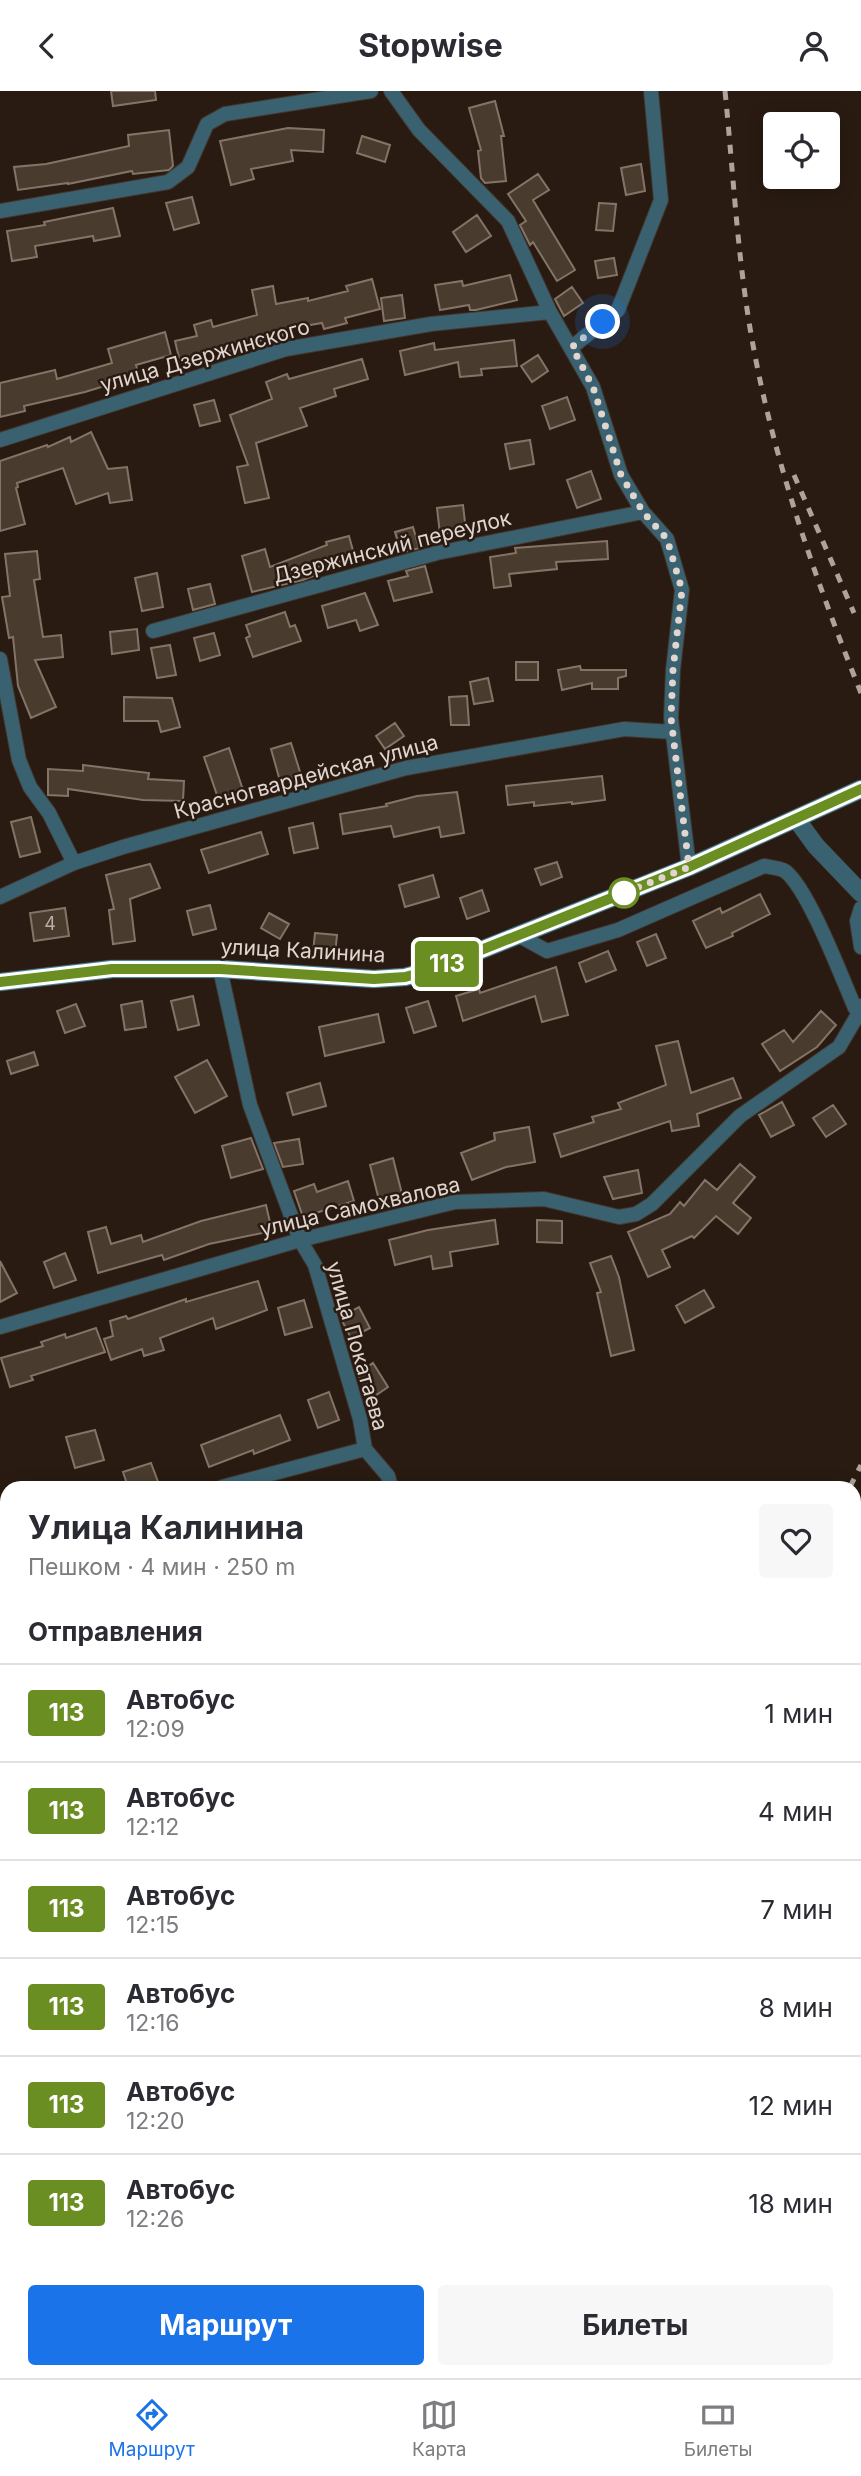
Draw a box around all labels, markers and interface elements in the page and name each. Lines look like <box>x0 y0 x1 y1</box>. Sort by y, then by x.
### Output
text: Stopwise <box>358 26 503 65</box>
icon: back <box>28 27 66 65</box>
icon: person <box>795 27 833 65</box>
map controls <box>763 112 840 189</box>
button: locate <box>763 112 840 189</box>
your location <box>585 304 620 339</box>
street label: улица Дзержинского <box>97 314 312 397</box>
street label: Дзержинский переулок <box>270 505 514 588</box>
street label: Красногвардейская улица <box>171 729 441 824</box>
unlabelled marker <box>609 878 639 908</box>
house number: 4 <box>44 913 56 934</box>
street label: улица Калинина <box>220 934 386 967</box>
line badge: 113 <box>407 941 487 987</box>
text: 113 <box>429 949 465 978</box>
street label: улица Самохвалова <box>257 1171 462 1242</box>
street label: улица Покатаева <box>321 1259 394 1433</box>
button: heart <box>759 1504 833 1578</box>
text: Улица Калинина <box>28 1507 304 1547</box>
text: Пешком · 4 мин · 250 m <box>28 1553 295 1581</box>
text: Отправления <box>28 1616 203 1647</box>
text: Автобус <box>126 1684 235 1715</box>
text: 113 <box>48 1698 85 1727</box>
text: 1 мин <box>764 1698 833 1729</box>
text: 12:09 <box>126 1715 185 1743</box>
text: Автобус <box>126 1782 235 1813</box>
text: 113 <box>48 1796 85 1825</box>
text: 4 мин <box>758 1796 833 1827</box>
text: 12:12 <box>126 1813 179 1841</box>
text: Автобус <box>126 1880 235 1911</box>
text: 113 <box>48 1894 85 1923</box>
text: 7 мин <box>760 1894 833 1925</box>
text: 12:15 <box>126 1911 179 1939</box>
text: Автобус <box>126 1978 235 2009</box>
text: 113 <box>48 1992 85 2021</box>
text: 8 мин <box>759 1992 833 2023</box>
text: 12:16 <box>126 2009 180 2037</box>
text: Автобус <box>126 2076 235 2107</box>
text: 113 <box>48 2090 85 2119</box>
text: 12 мин <box>748 2090 833 2121</box>
text: 12:20 <box>126 2107 185 2135</box>
text: Автобус <box>126 2174 235 2205</box>
text: 113 <box>48 2188 85 2217</box>
text: 18 мин <box>748 2188 833 2219</box>
text: 12:26 <box>126 2205 184 2233</box>
button: Маршрут <box>28 2285 424 2365</box>
button: Билеты <box>438 2285 833 2365</box>
tab: Маршрут <box>109 2396 195 2461</box>
tab: Карта <box>412 2396 467 2461</box>
tab: Билеты <box>684 2396 752 2461</box>

